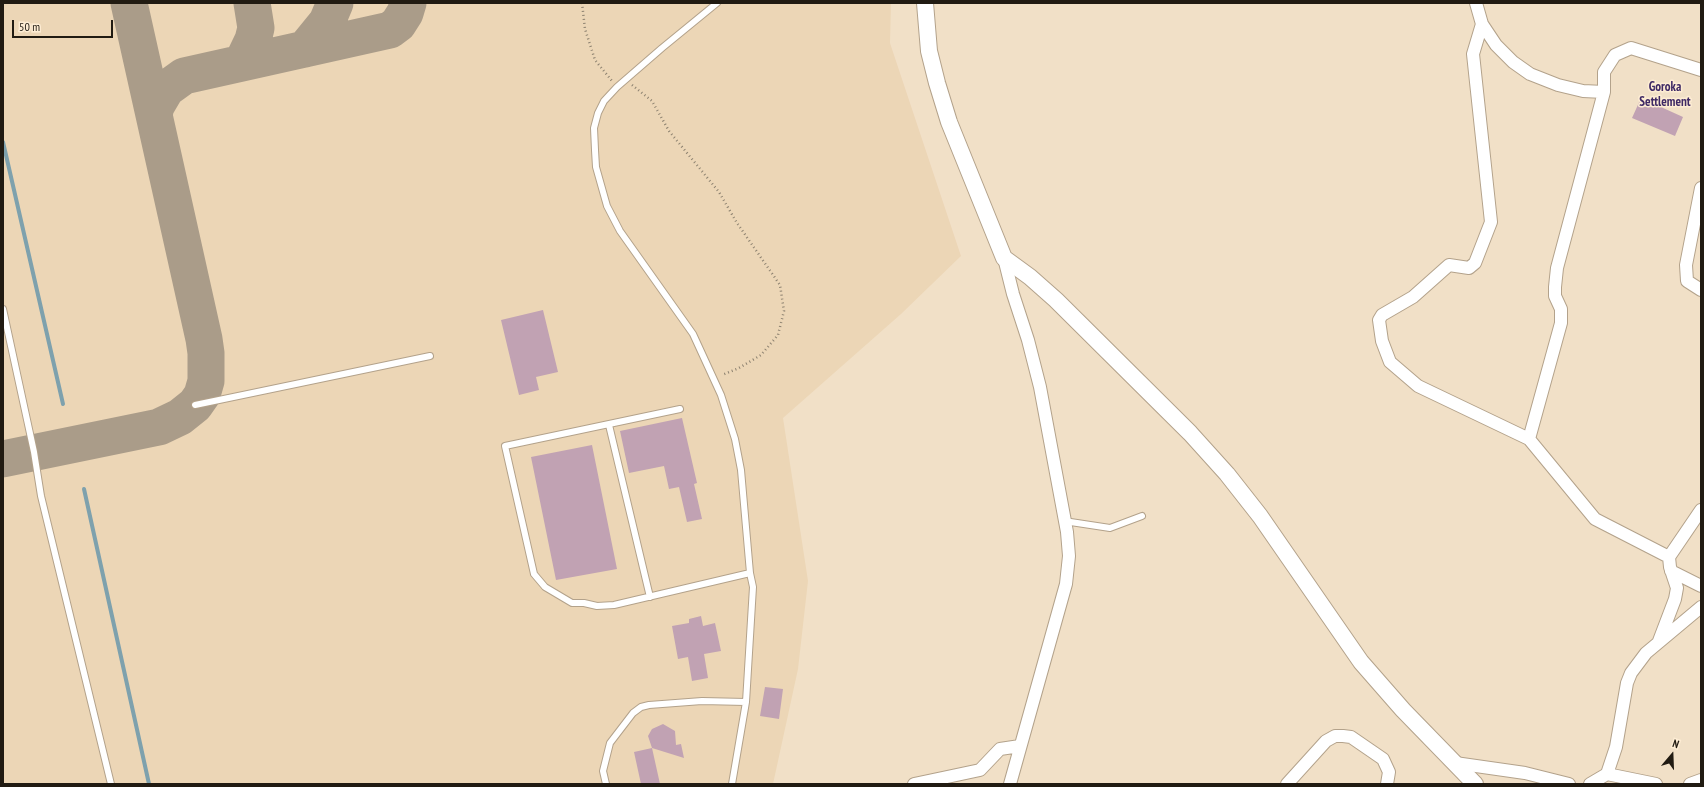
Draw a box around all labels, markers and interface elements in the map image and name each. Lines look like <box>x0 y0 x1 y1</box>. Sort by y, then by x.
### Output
scale bar <box>14 12 115 38</box>
text: 50 m <box>19 19 40 34</box>
district label: Goroka Settlement <box>1639 79 1691 110</box>
north arrow <box>1652 735 1692 775</box>
text: N <box>1671 736 1681 751</box>

